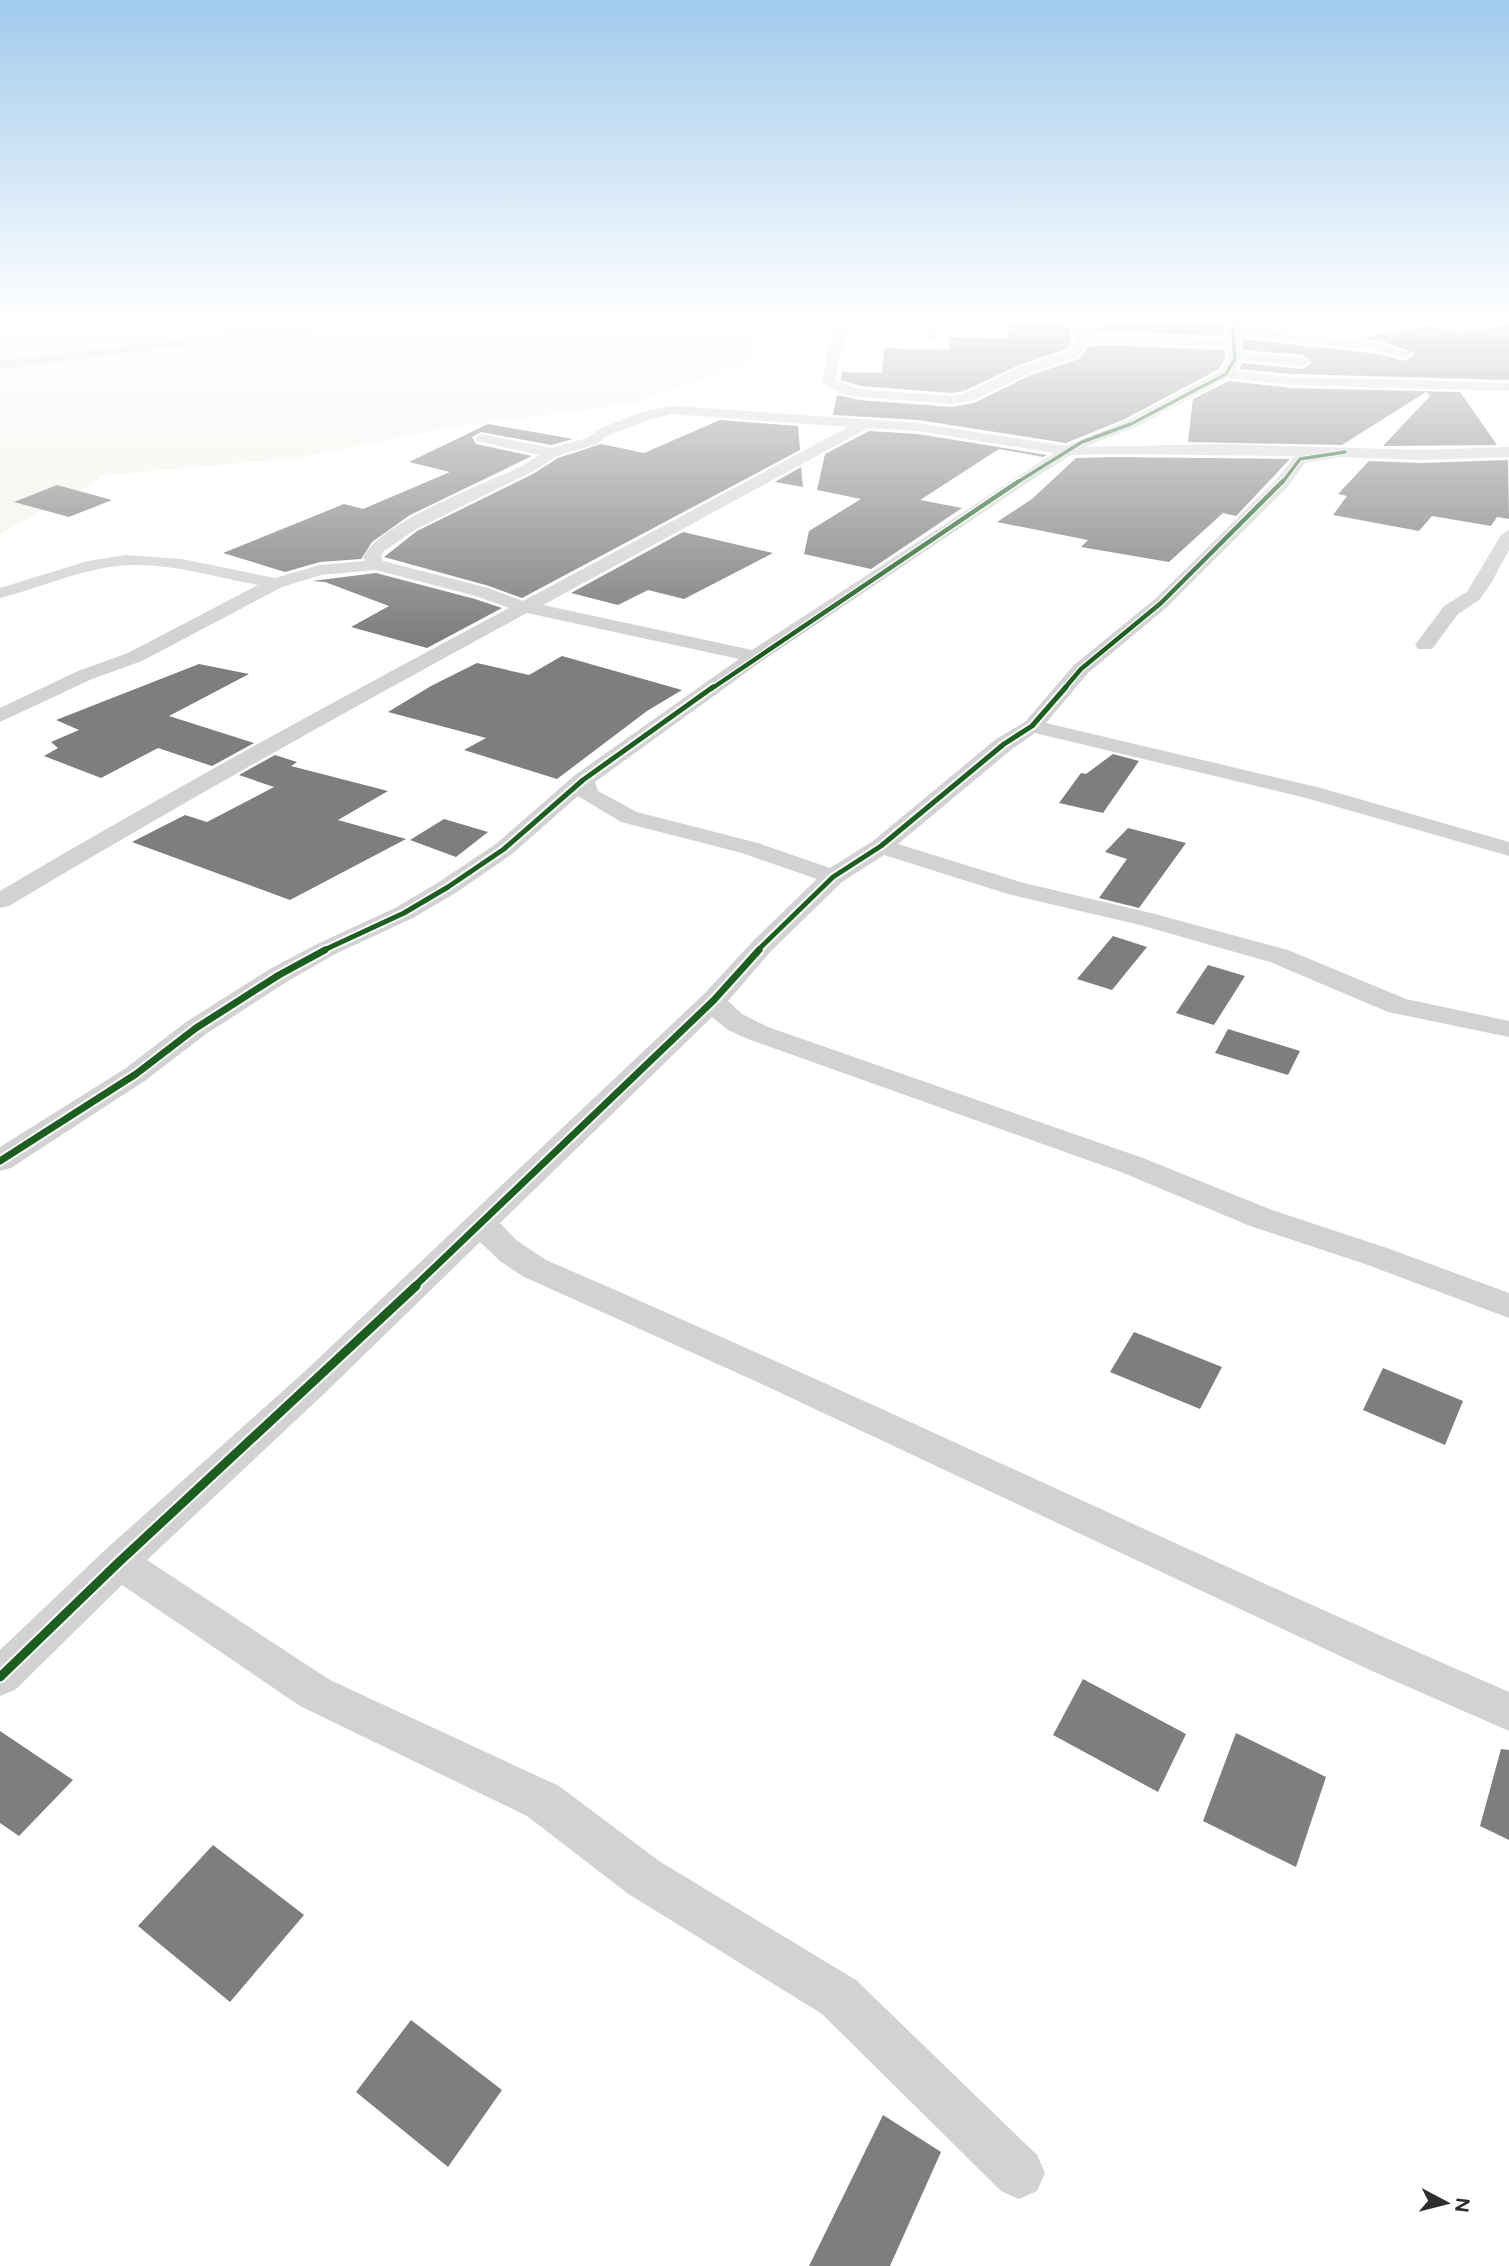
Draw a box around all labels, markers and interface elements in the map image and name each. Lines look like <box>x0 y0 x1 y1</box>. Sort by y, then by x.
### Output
north arrow <box>1411 2168 1481 2238</box>
text: N <box>1450 2196 1475 2214</box>

